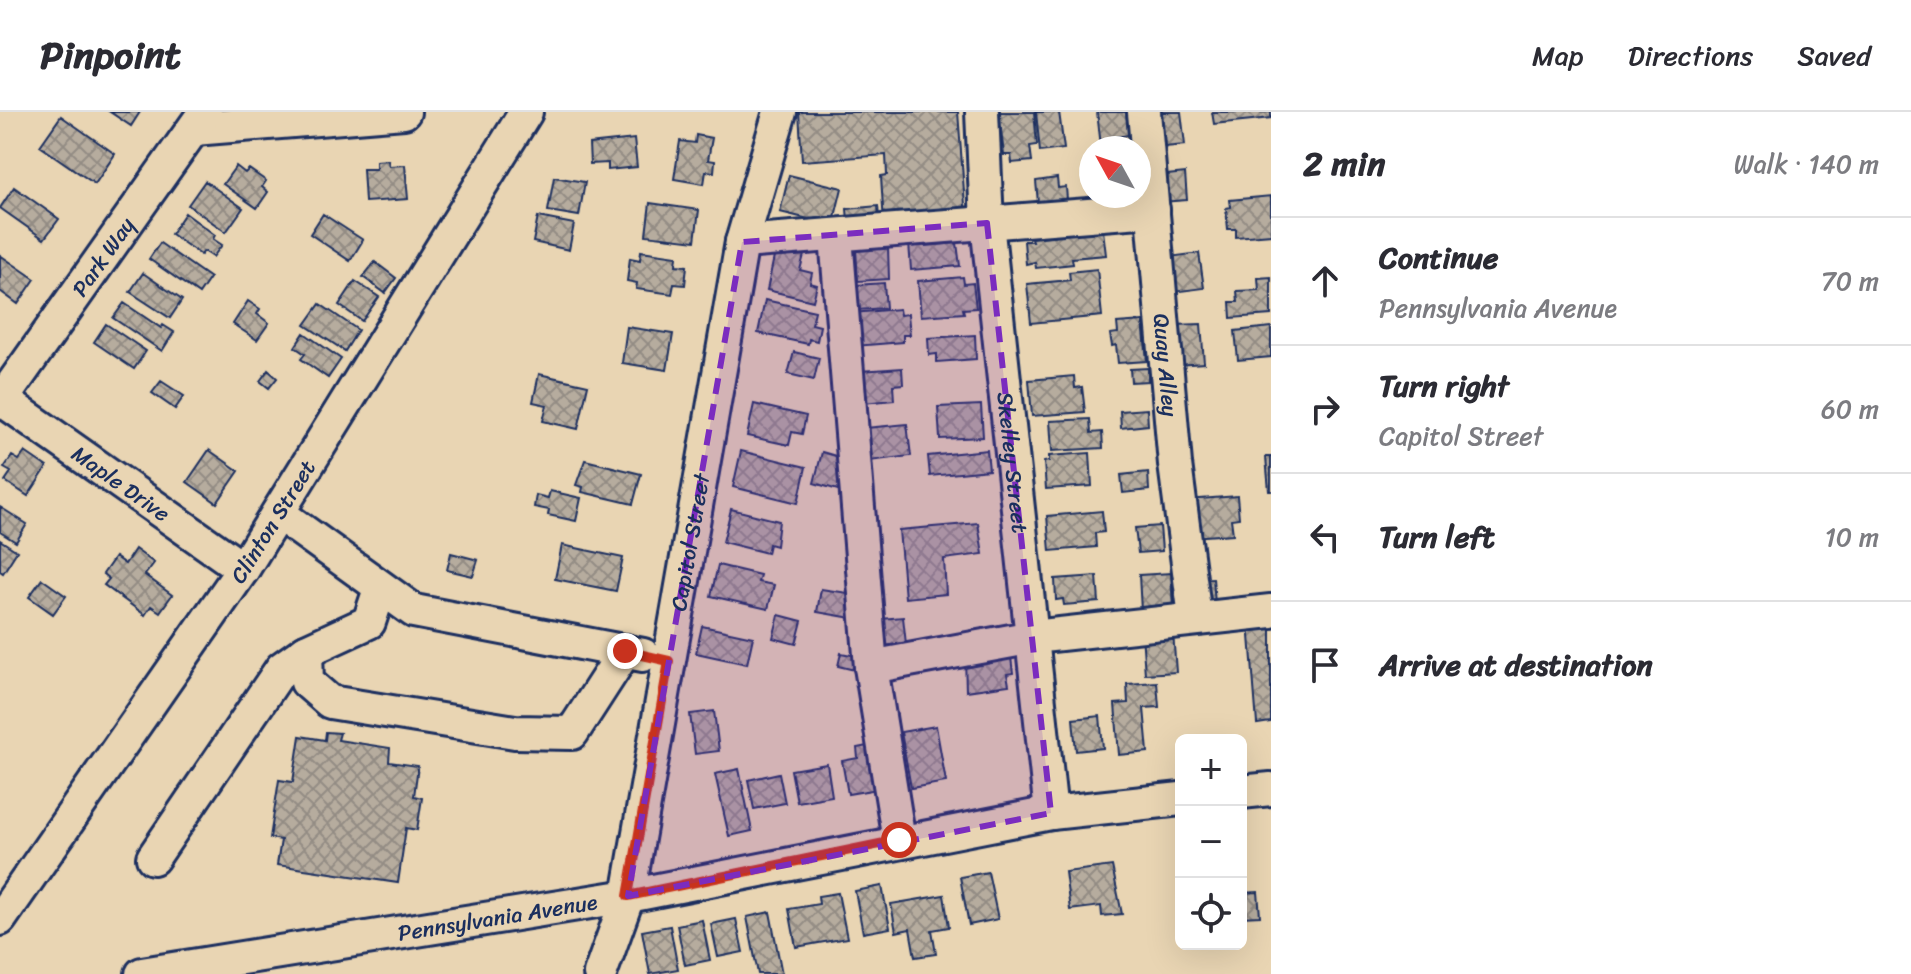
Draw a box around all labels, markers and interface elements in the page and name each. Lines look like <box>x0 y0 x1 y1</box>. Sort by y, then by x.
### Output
text: Pinpoint <box>40 22 181 89</box>
text: Map <box>1532 31 1584 80</box>
text: Directions <box>1628 31 1753 80</box>
text: Saved <box>1797 31 1871 80</box>
text: 2 min <box>1303 134 1385 194</box>
north arrow <box>1079 136 1151 208</box>
text: Walk · 140 m <box>1734 141 1879 187</box>
street label: Park Way <box>61 208 145 305</box>
text: Continue <box>1379 231 1498 285</box>
text: 70 m <box>1821 258 1879 304</box>
icon: ahead <box>1303 259 1347 303</box>
text: Pennsylvania Avenue <box>1379 285 1617 331</box>
street label: Quay Alley <box>1142 312 1190 419</box>
text: Turn right <box>1379 359 1509 413</box>
text: 60 m <box>1821 386 1879 432</box>
icon: right <box>1303 387 1347 431</box>
street label: Skelley Street <box>986 390 1040 535</box>
text: Capitol Street <box>1379 413 1543 459</box>
street label: Maple Drive <box>63 434 179 532</box>
street label: Clinton Street <box>219 452 326 592</box>
street label: Capitol Street <box>659 469 721 614</box>
text: Turn left <box>1379 510 1495 564</box>
text: 10 m <box>1825 514 1879 560</box>
icon: left <box>1303 515 1347 559</box>
route end <box>607 633 643 669</box>
text: Arrive at destination <box>1379 638 1653 692</box>
icon: arrive <box>1303 643 1347 687</box>
map controls <box>1175 734 1247 950</box>
button: + <box>1175 734 1247 806</box>
button: − <box>1175 806 1247 878</box>
route start <box>881 822 917 858</box>
button: locate <box>1175 878 1247 950</box>
street label: Pennsylvania Avenue <box>395 882 600 952</box>

